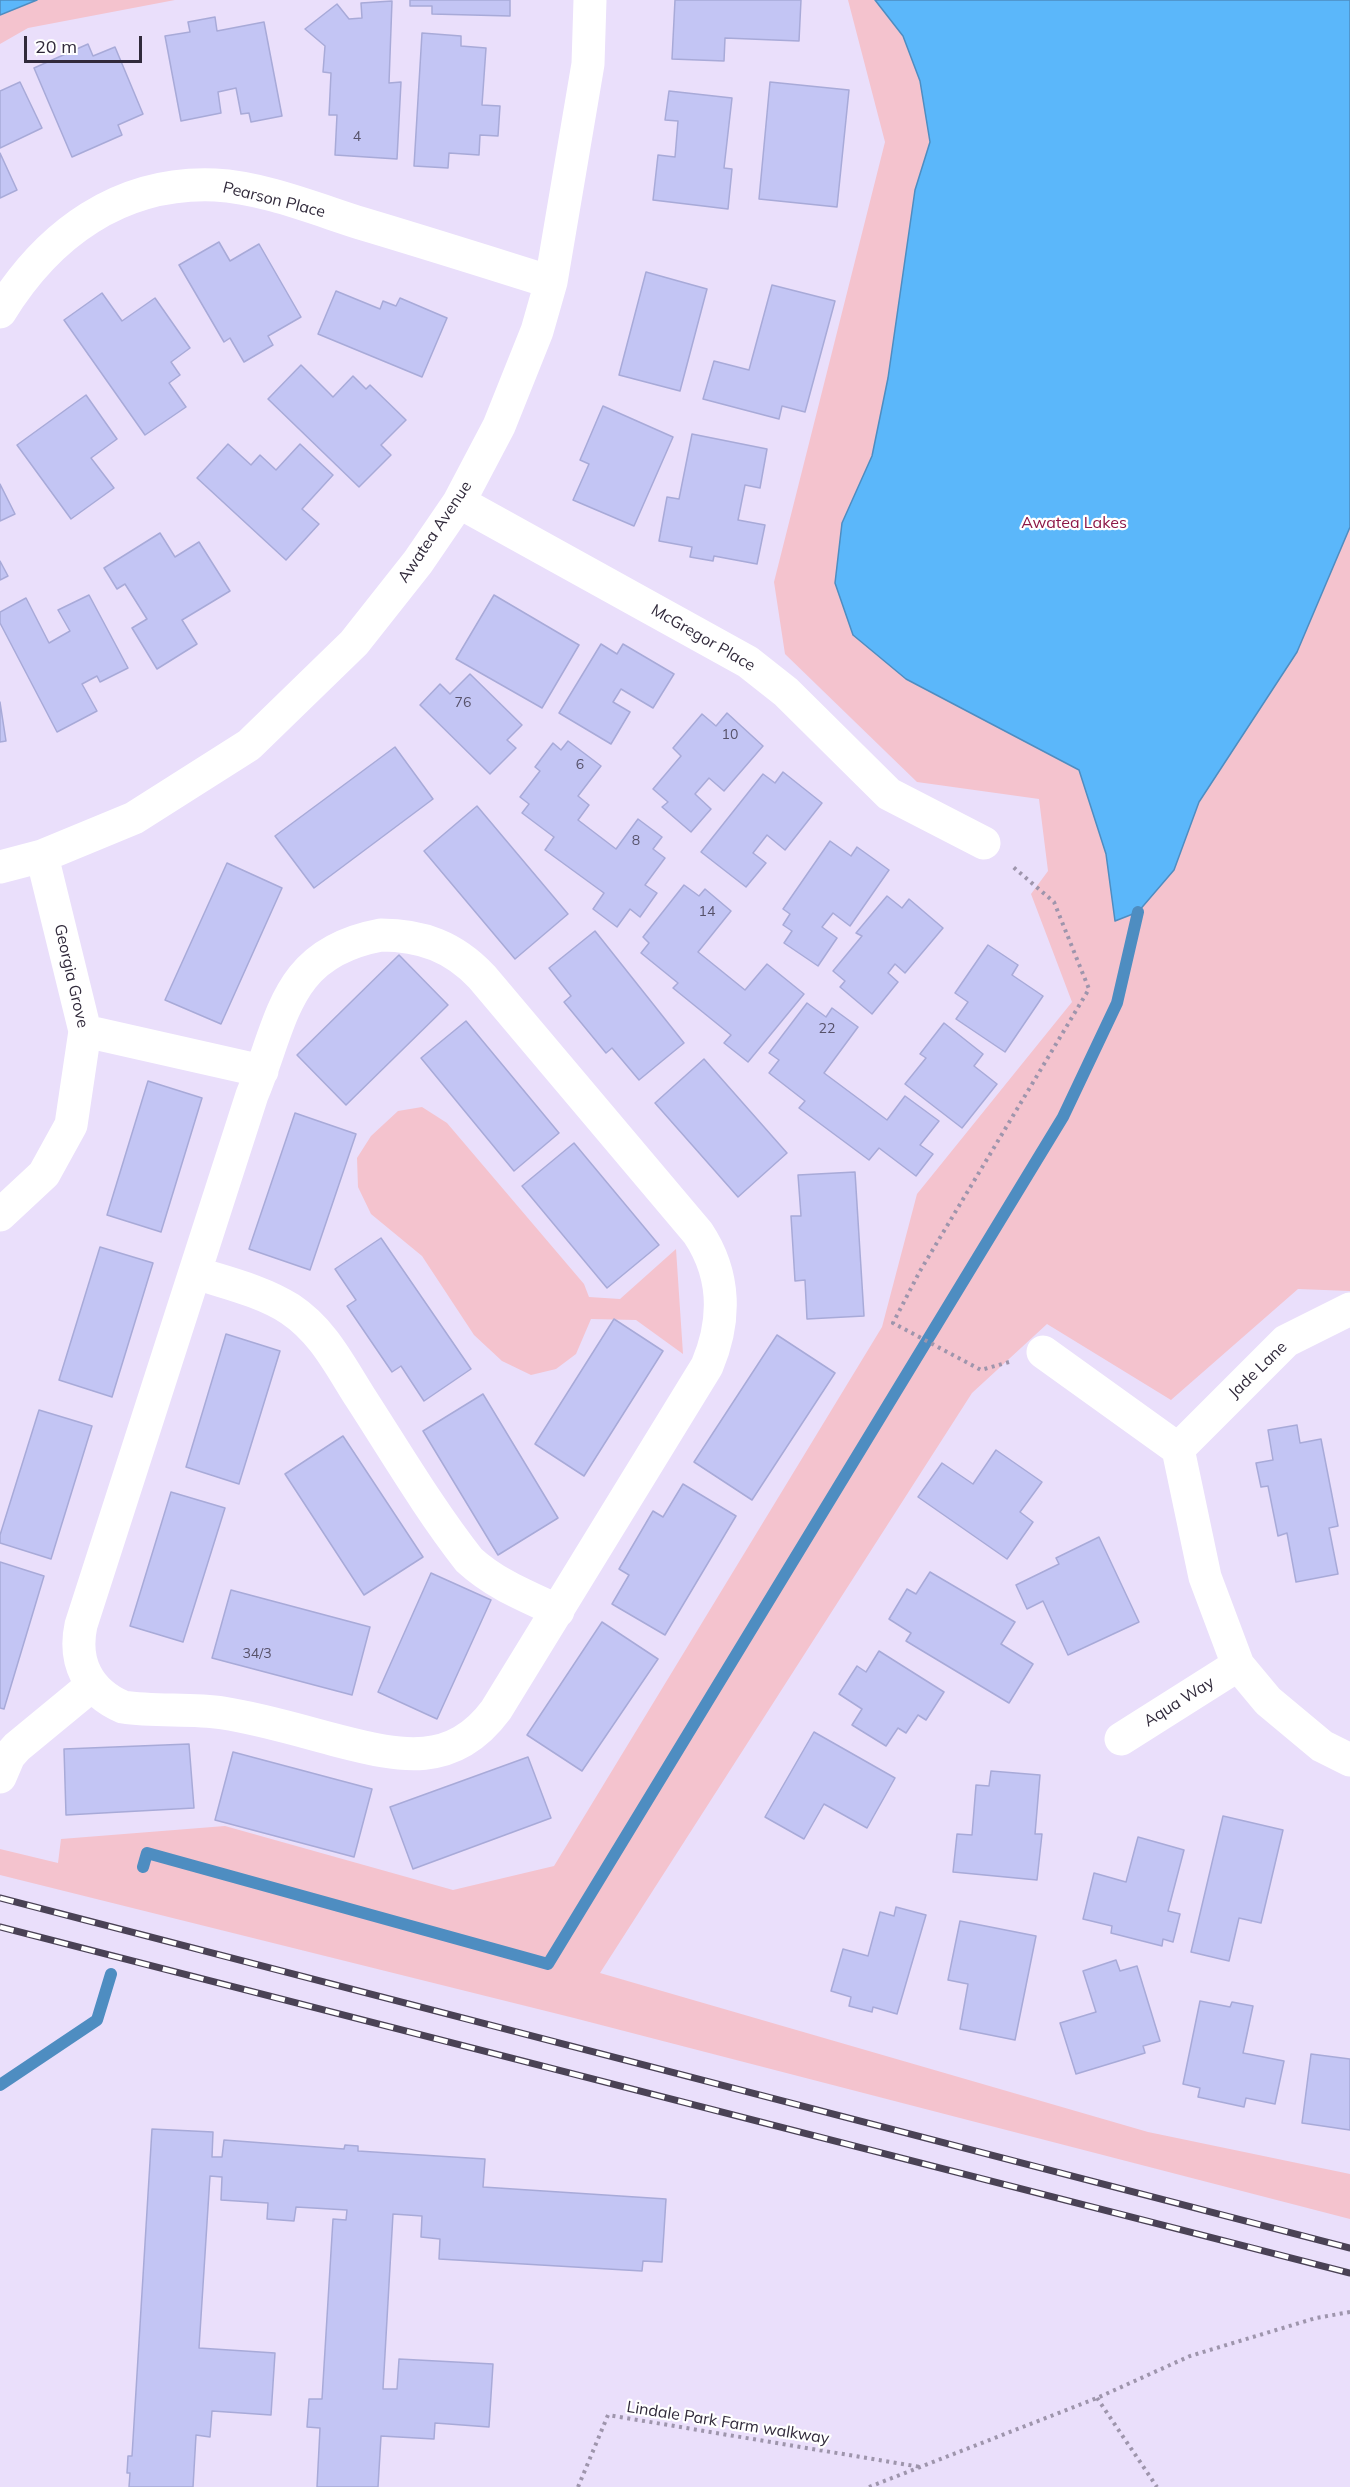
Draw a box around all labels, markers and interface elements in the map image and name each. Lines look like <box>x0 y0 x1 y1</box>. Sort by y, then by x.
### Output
scale bar <box>27 24 146 62</box>
text: 20 m <box>35 35 77 58</box>
house number: 4 <box>353 129 361 145</box>
street label: Pearson Place <box>221 178 327 222</box>
street label: Awatea Avenue <box>394 478 476 586</box>
park label: Awatea Lakes <box>1021 513 1127 533</box>
street label: McGregor Place <box>648 600 758 676</box>
house number: 76 <box>455 695 471 711</box>
house number: 10 <box>722 727 738 743</box>
house number: 6 <box>576 757 584 773</box>
house number: 8 <box>632 833 640 849</box>
house number: 14 <box>699 904 715 920</box>
street label: Georgia Grove <box>50 922 92 1030</box>
house number: 22 <box>819 1021 835 1037</box>
street label: Jade Lane <box>1225 1337 1291 1403</box>
house number: 34/3 <box>242 1646 272 1662</box>
street label: Aqua Way <box>1140 1673 1218 1731</box>
street label: Lindale Park Farm walkway <box>625 2397 831 2449</box>

